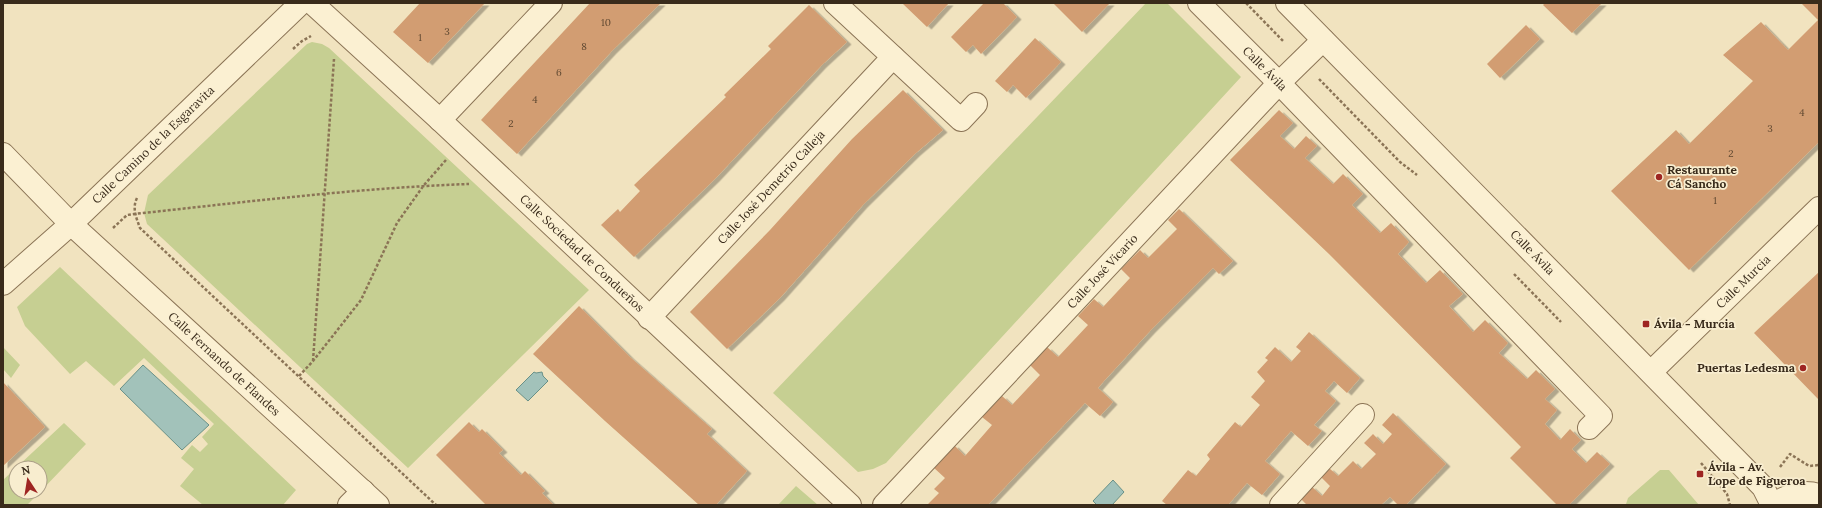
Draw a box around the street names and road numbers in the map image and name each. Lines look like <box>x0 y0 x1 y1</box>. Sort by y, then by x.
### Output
street label: Calle Ávila <box>1240 43 1291 94</box>
street label: Calle Camino de la Esgaravita <box>89 82 217 207</box>
street label: Calle José Demetrio Calleja <box>714 127 828 247</box>
street label: Calle Sociedad de Condueños <box>517 191 648 315</box>
street label: Calle Ávila <box>1507 227 1558 278</box>
street label: Calle José Vicario <box>1064 231 1141 311</box>
street label: Calle Murcia <box>1713 252 1773 311</box>
street label: Calle Fernando de Flandes <box>165 309 284 419</box>

